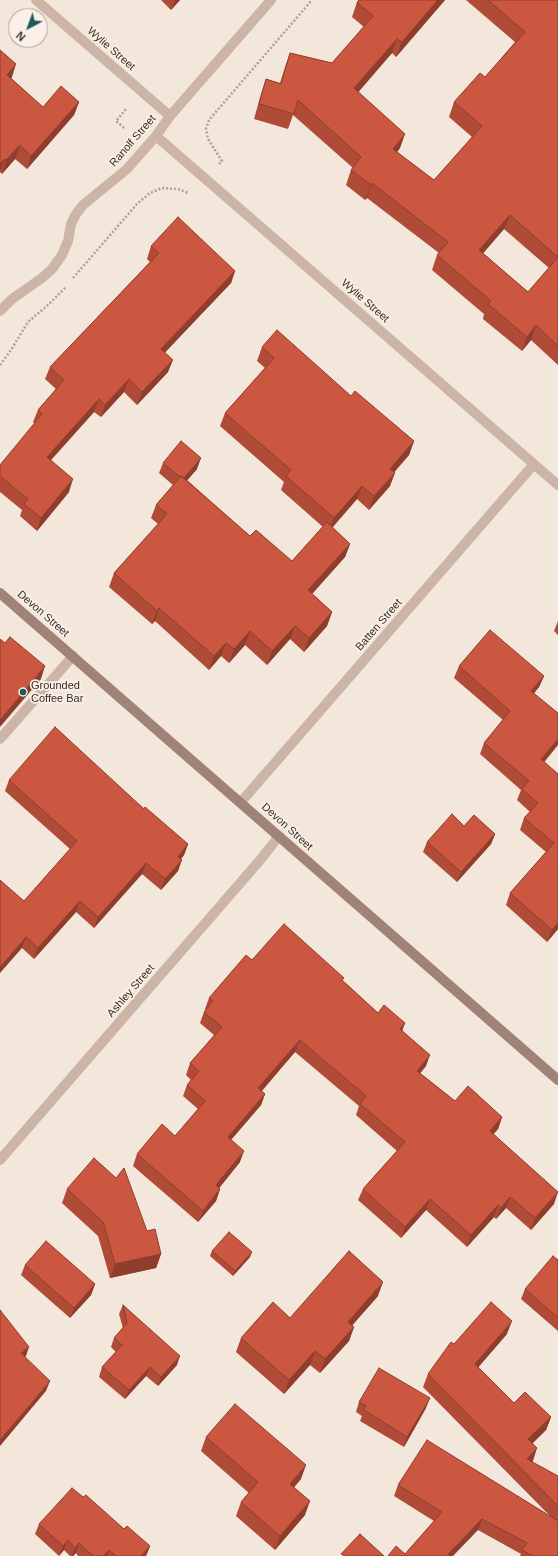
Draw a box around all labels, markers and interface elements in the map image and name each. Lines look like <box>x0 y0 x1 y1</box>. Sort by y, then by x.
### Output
north arrow <box>8 8 48 48</box>
street label: Wylie Street <box>84 25 138 73</box>
text: N <box>14 29 28 43</box>
street label: Ranolf Street <box>107 112 159 170</box>
street label: Wylie Street <box>338 277 392 325</box>
street label: Devon Street <box>14 588 72 640</box>
street label: Batten Street <box>353 596 405 654</box>
place label: Grounded Coffee Bar <box>31 679 83 705</box>
marker: Grounded Coffee Bar <box>18 687 28 697</box>
street label: Devon Street <box>259 801 315 853</box>
street label: Ashley Street <box>105 962 157 1020</box>

